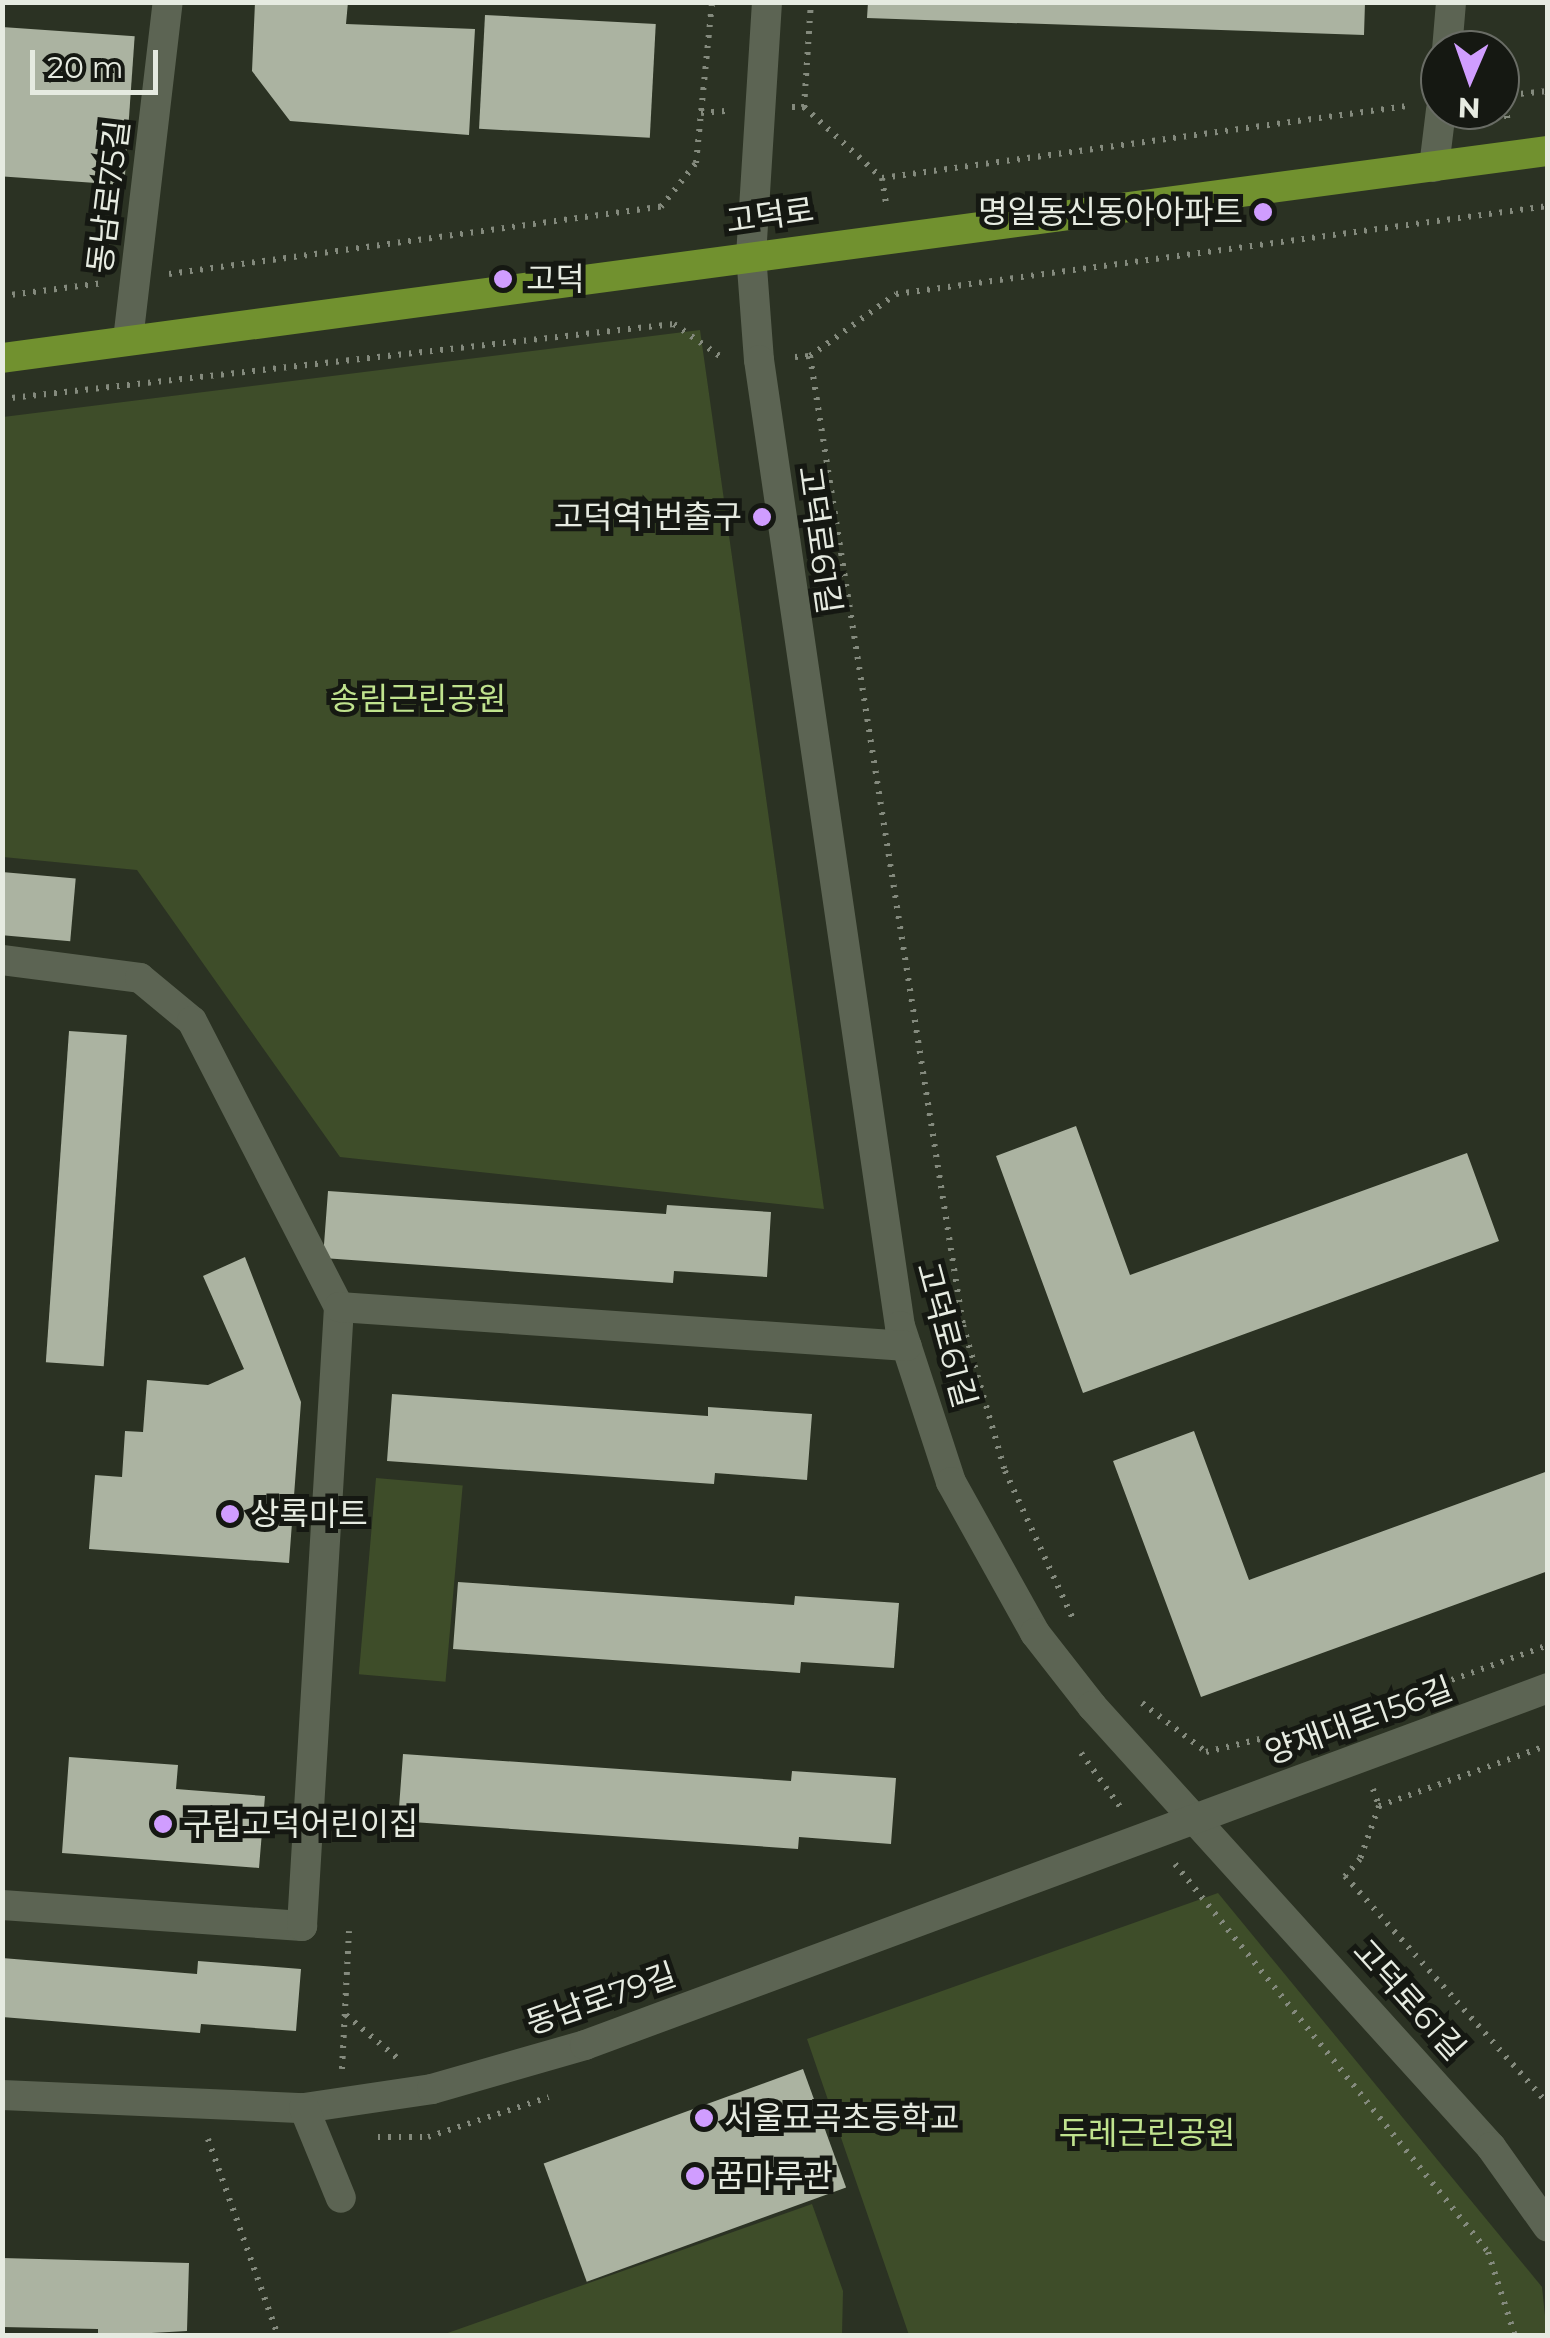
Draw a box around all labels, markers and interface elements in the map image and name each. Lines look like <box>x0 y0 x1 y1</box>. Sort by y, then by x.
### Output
scale bar <box>35 30 162 92</box>
north arrow <box>1420 30 1520 130</box>
text: 20 m <box>47 49 124 86</box>
text: N <box>1457 91 1481 125</box>
street label: 동남로75길 <box>81 118 137 276</box>
street label: 고덕로 <box>724 191 816 241</box>
place label: 명일동신동아아파트 <box>978 193 1243 231</box>
marker: 명일동신동아아파트 <box>1252 201 1274 223</box>
place label: 고덕 <box>526 260 585 298</box>
marker: 고덕 <box>490 266 516 292</box>
street label: 고덕로61길 <box>790 464 848 616</box>
place label: 고덕역1번출구 <box>554 498 742 536</box>
marker: 고덕역1번출구 <box>751 506 773 528</box>
park label: 송림근린공원 <box>330 680 506 718</box>
street label: 고덕로61길 <box>908 1258 984 1412</box>
place label: 상록마트 <box>250 1495 368 1533</box>
marker: 상록마트 <box>219 1503 241 1525</box>
street label: 양재대로156길 <box>1260 1669 1458 1773</box>
place label: 구립고덕어린이집 <box>183 1805 419 1843</box>
marker: 구립고덕어린이집 <box>152 1813 174 1835</box>
street label: 고덕로61길 <box>1345 1932 1473 2068</box>
street label: 동남로79길 <box>521 1955 681 2043</box>
place label: 서울묘곡초등학교 <box>724 2099 960 2137</box>
marker: 서울묘곡초등학교 <box>693 2107 715 2129</box>
park label: 두레근린공원 <box>1059 2114 1235 2152</box>
place label: 꿈마루관 <box>715 2157 833 2195</box>
marker: 꿈마루관 <box>684 2165 706 2187</box>

